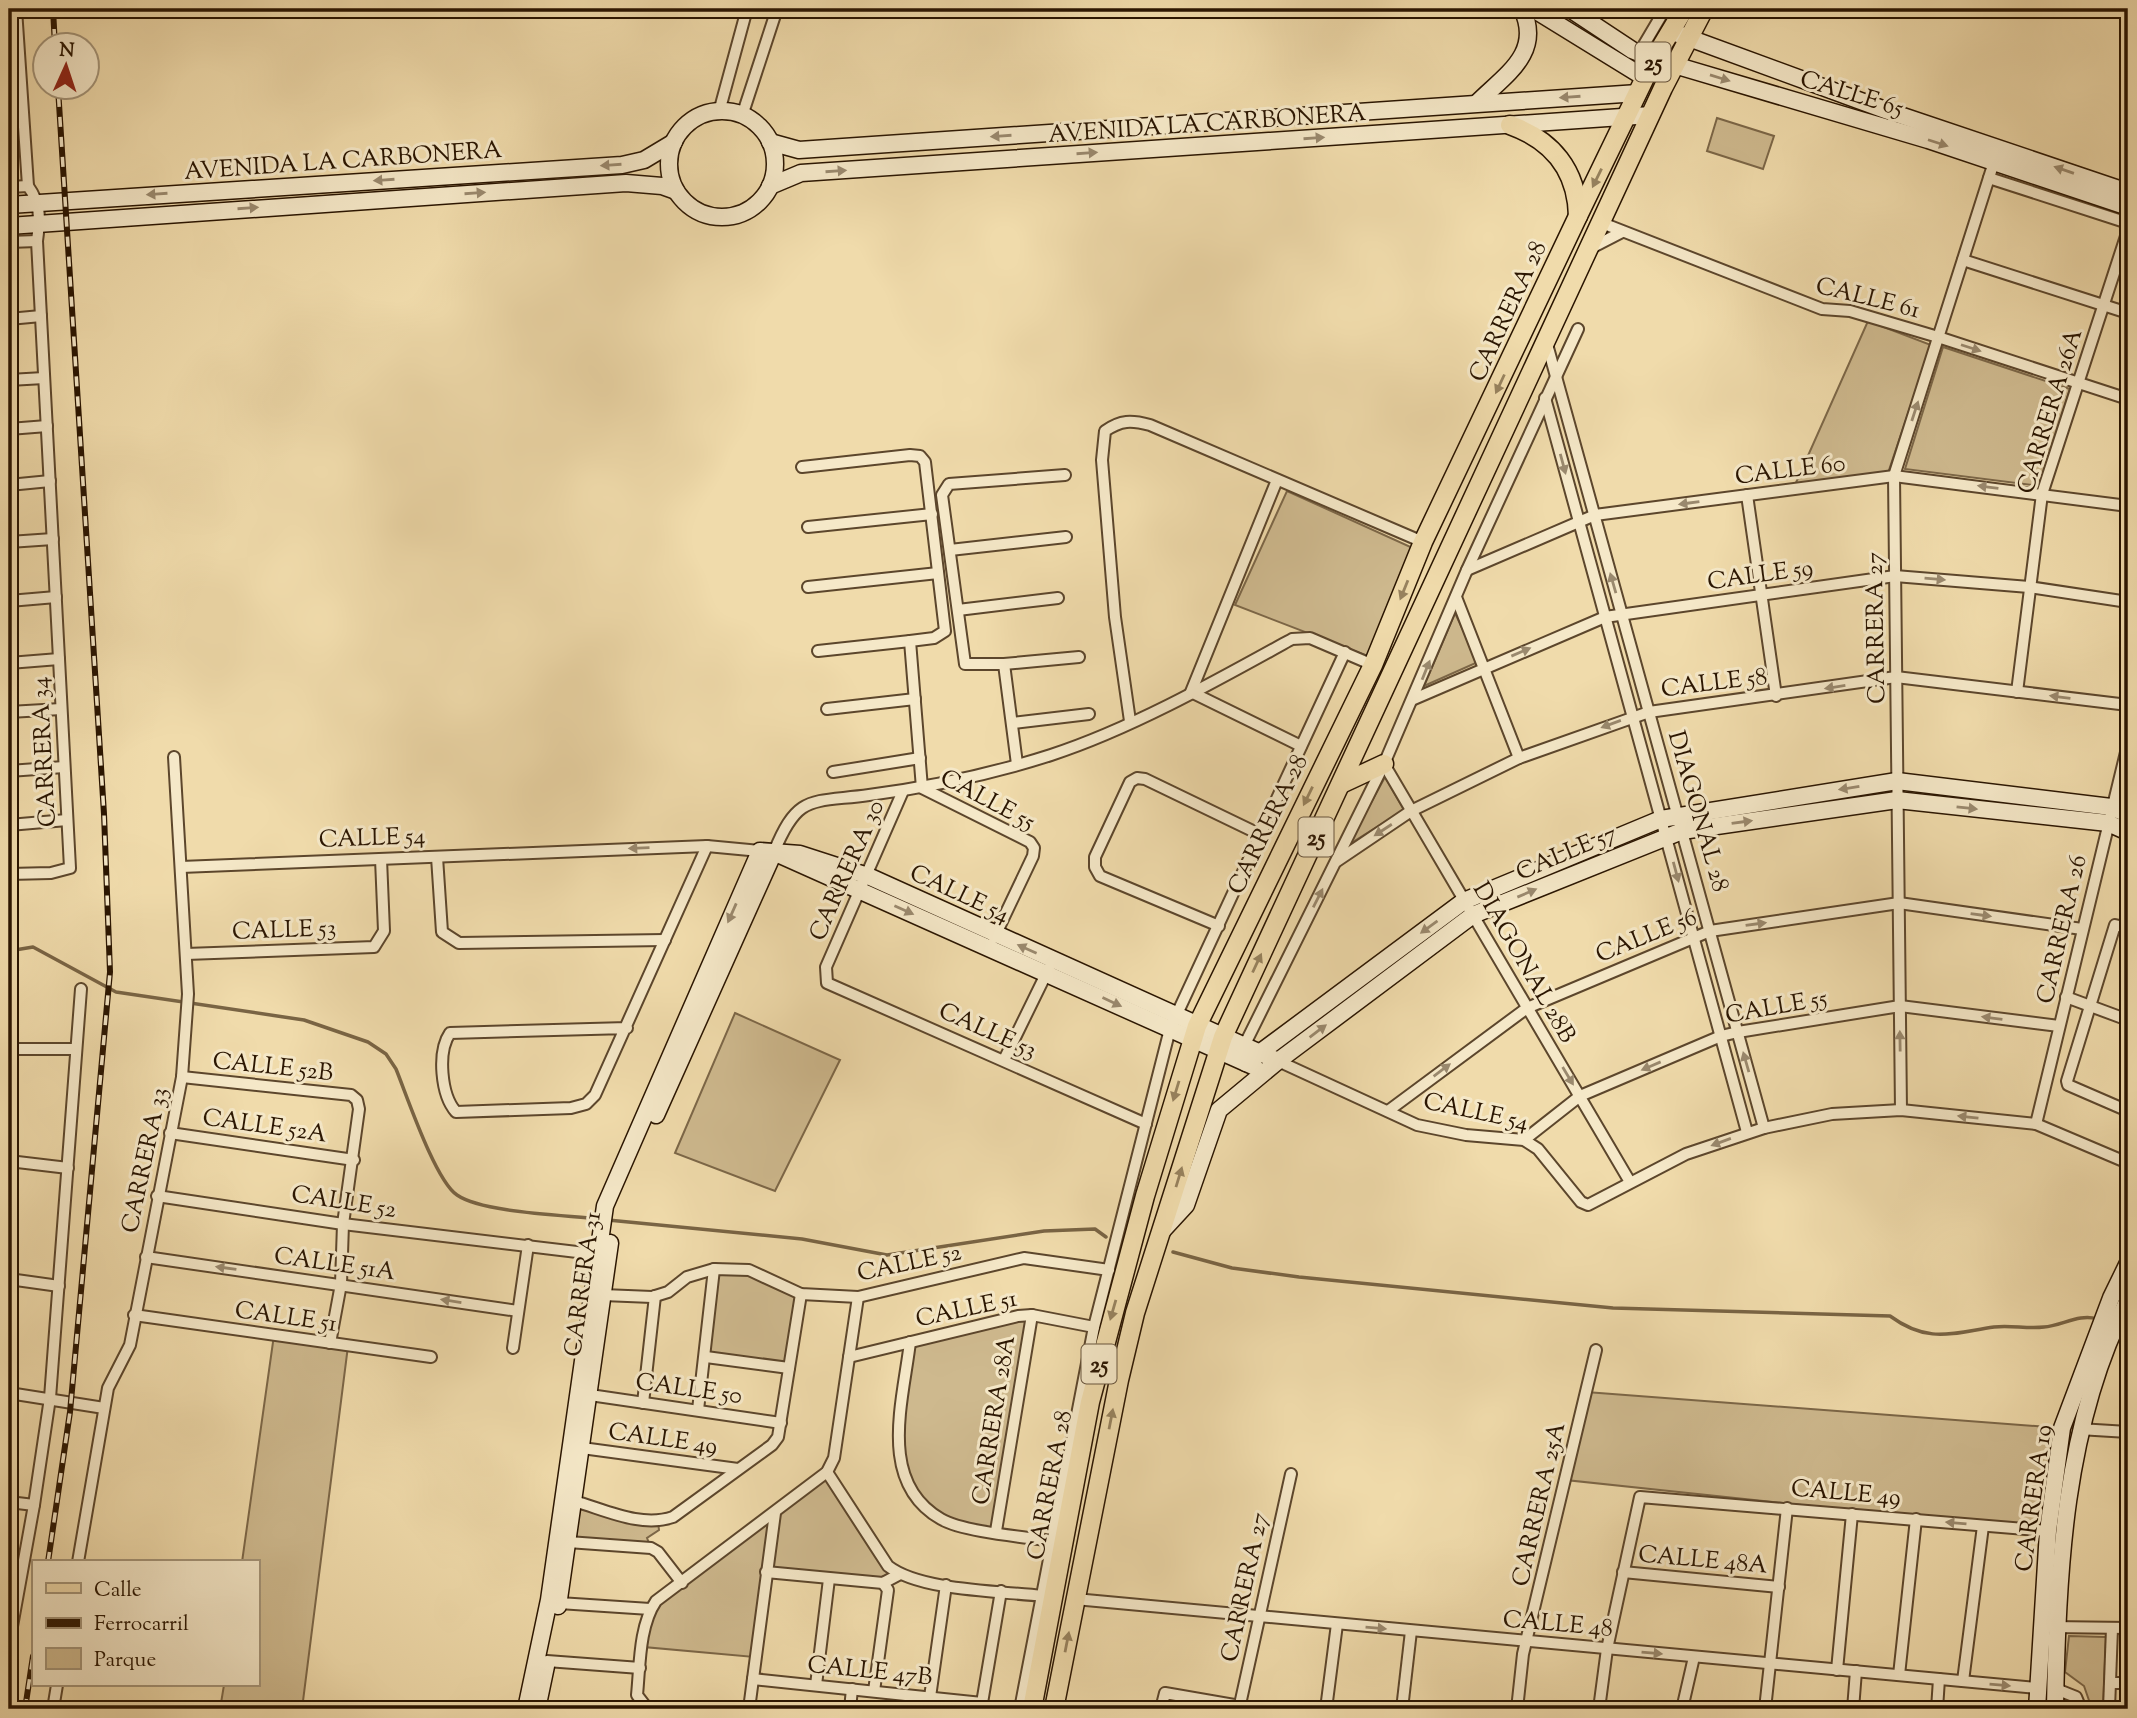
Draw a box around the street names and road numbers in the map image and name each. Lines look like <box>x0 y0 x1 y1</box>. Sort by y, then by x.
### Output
road number: 25 <box>1636 43 1670 82</box>
street label: CALLE 65 <box>1796 63 1907 127</box>
street label: AVENIDA LA CARBONERA <box>1047 97 1368 153</box>
street label: AVENIDA LA CARBONERA <box>183 134 504 190</box>
street label: CARRERA 28 <box>1461 236 1556 388</box>
street label: CALLE 61 <box>1812 270 1923 328</box>
street label: CARRERA 26A <box>2010 324 2092 498</box>
street label: CALLE 60 <box>1733 447 1847 495</box>
street label: CALLE 59 <box>1705 552 1815 600</box>
street label: CARRERA 27 <box>1859 552 1895 704</box>
street label: CALLE 58 <box>1659 661 1769 707</box>
street label: CARRERA 34 <box>24 676 66 828</box>
street label: DIAGONAL 28 <box>1658 727 1736 896</box>
street label: CARRERA 28 <box>1220 749 1317 901</box>
street label: CALLE 55 <box>934 762 1041 840</box>
street label: CARRERA 30 <box>802 795 894 947</box>
street label: CALLE 57 <box>1511 817 1622 890</box>
road number: 25 <box>1298 818 1334 856</box>
street label: CALLE 54 <box>318 820 426 858</box>
street label: CARRERA 26 <box>2029 852 2097 1007</box>
street label: CALLE 54 <box>904 857 1015 933</box>
street label: DIAGONAL 28B <box>1463 876 1583 1050</box>
street label: CALLE 56 <box>1591 901 1702 973</box>
street label: CALLE 53 <box>231 912 337 950</box>
street label: CALLE 55 <box>1723 982 1830 1034</box>
street label: CALLE 53 <box>933 995 1042 1069</box>
street label: CALLE 52B <box>211 1045 335 1091</box>
street label: CARRERA 33 <box>114 1085 178 1236</box>
street label: CALLE 54 <box>1420 1085 1531 1141</box>
street label: CALLE 52A <box>200 1101 330 1153</box>
street label: CALLE 52 <box>289 1178 399 1228</box>
street label: CARRERA 31 <box>557 1209 611 1359</box>
street label: CALLE 52 <box>854 1236 965 1292</box>
street label: CALLE 51A <box>272 1240 398 1290</box>
street label: CALLE 51 <box>913 1283 1020 1337</box>
street label: CALLE 51 <box>232 1294 339 1342</box>
street label: CARRERA 28A <box>965 1333 1025 1507</box>
road number: 25 <box>1082 1344 1116 1384</box>
street label: CALLE 50 <box>633 1366 744 1414</box>
street label: CARRERA 28 <box>1020 1408 1082 1563</box>
street label: CALLE 49 <box>606 1415 720 1464</box>
street label: CARRERA 25A <box>1505 1419 1575 1590</box>
street label: CARRERA 19 <box>2008 1423 2062 1574</box>
street label: CALLE 49 <box>1790 1472 1902 1516</box>
street label: CARRERA 27 <box>1214 1510 1278 1665</box>
street label: CALLE 48A <box>1637 1538 1769 1584</box>
street label: CALLE 48 <box>1501 1603 1614 1647</box>
street label: CALLE 47B <box>806 1649 934 1695</box>

